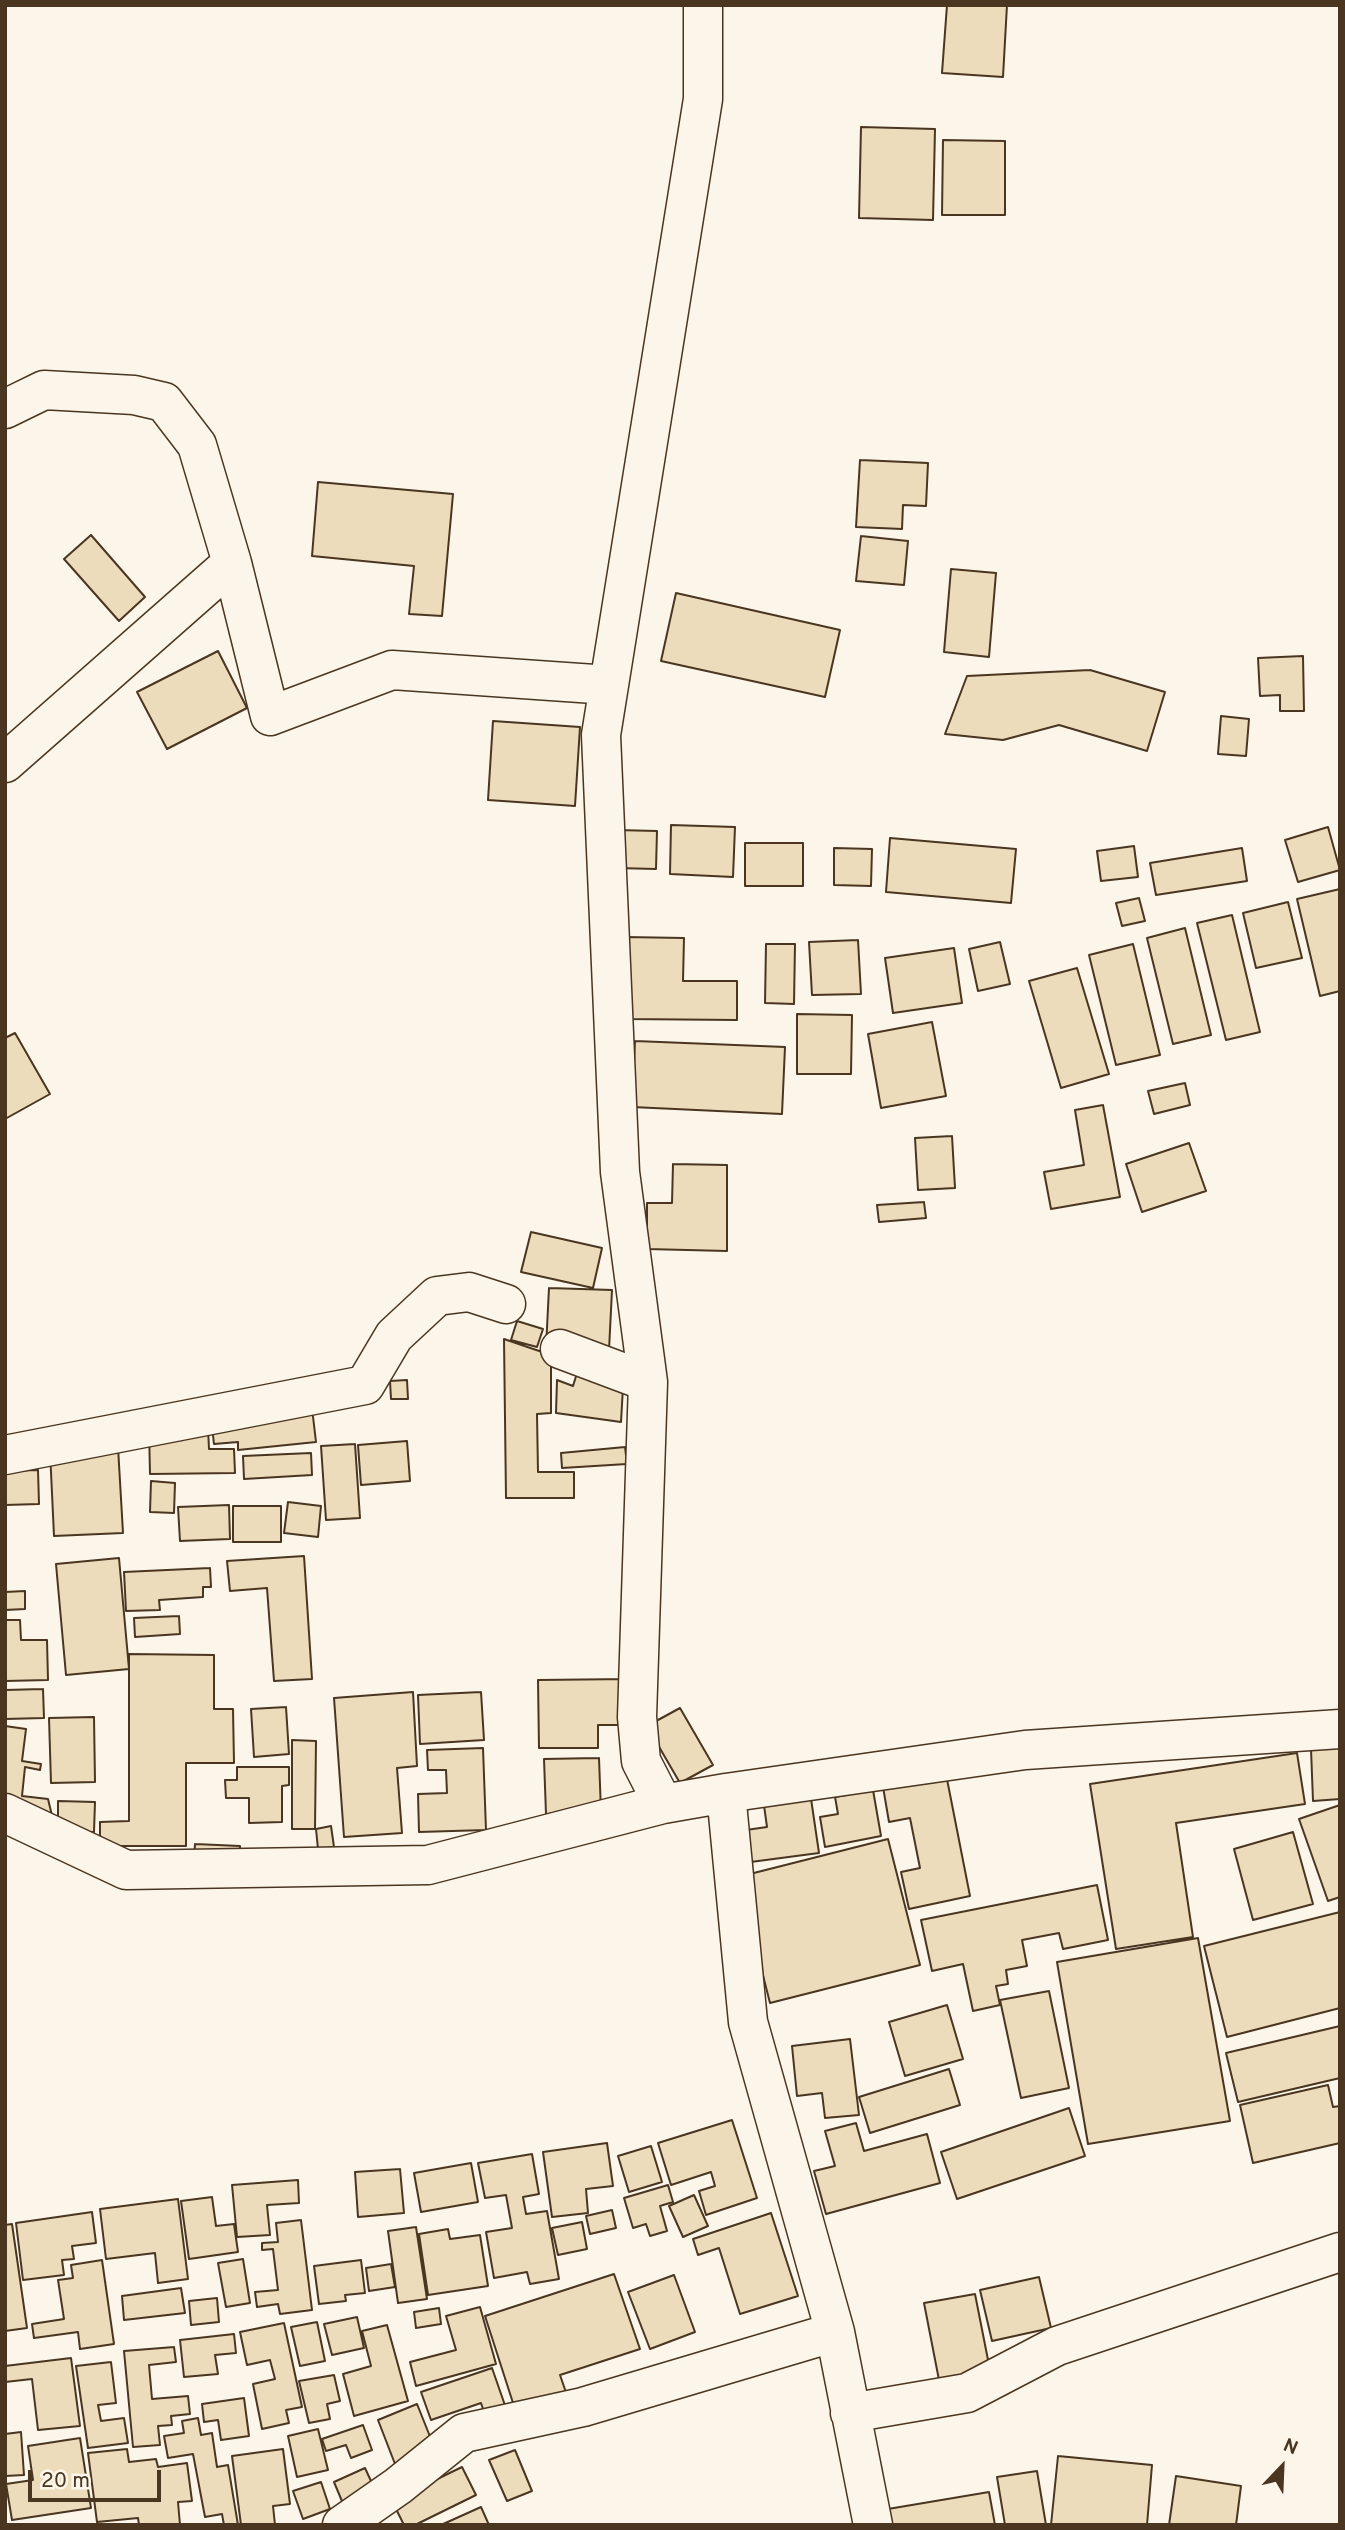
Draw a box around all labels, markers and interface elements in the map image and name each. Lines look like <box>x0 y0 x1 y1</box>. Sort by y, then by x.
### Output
north arrow <box>1247 2432 1317 2502</box>
text: N <box>1279 2434 1301 2461</box>
scale bar <box>32 2456 164 2500</box>
text: 20 m <box>41 2468 90 2495</box>

